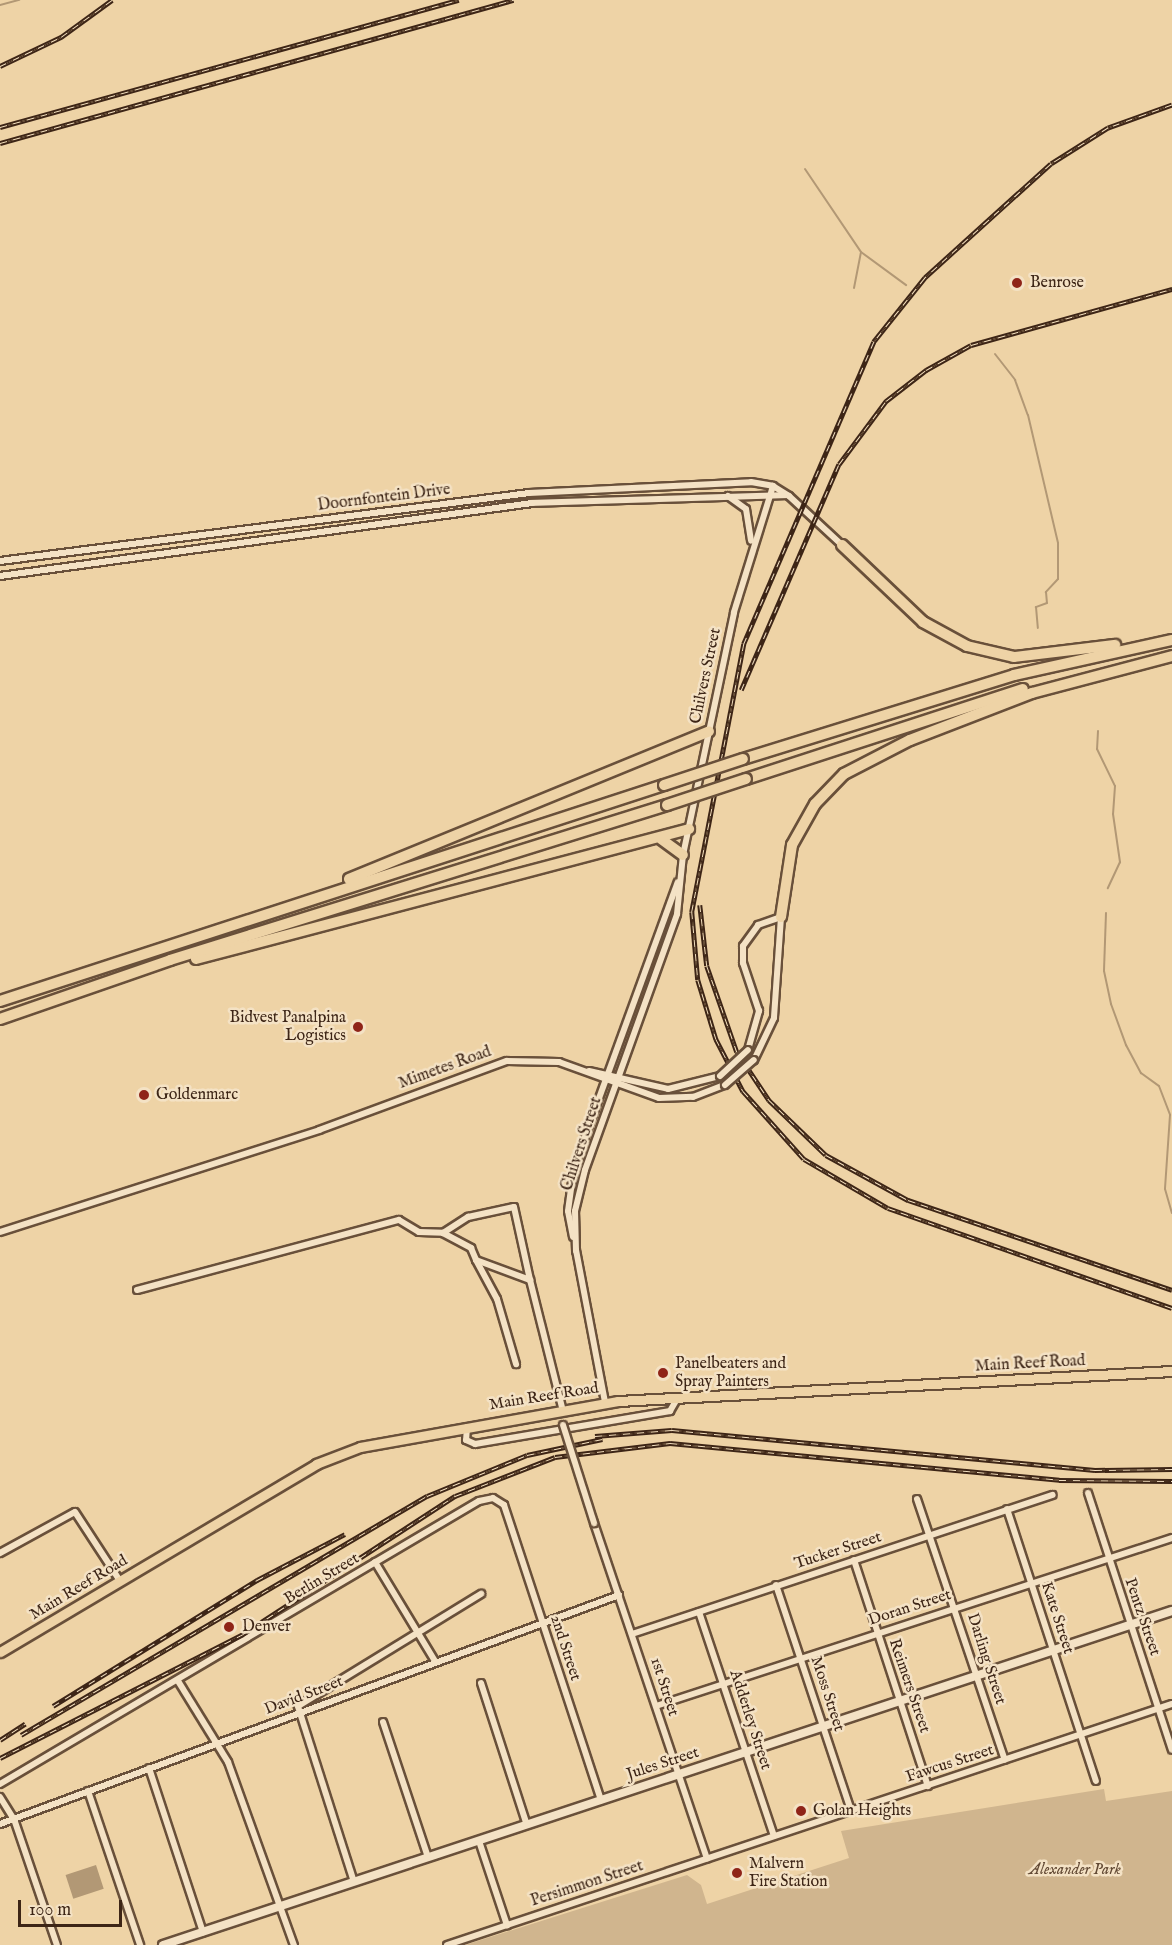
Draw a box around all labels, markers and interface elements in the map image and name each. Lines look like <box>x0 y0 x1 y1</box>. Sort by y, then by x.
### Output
place label: Benrose <box>1030 273 1084 293</box>
marker: Benrose <box>1008 274 1026 292</box>
street label: Doornfontein Drive <box>317 480 451 516</box>
street label: Chilvers Street <box>686 626 726 726</box>
place label: Bidvest Panalpina Logistics <box>230 1008 346 1046</box>
marker: Bidvest Panalpina Logistics <box>351 1020 365 1034</box>
street label: Mimetes Road <box>396 1042 494 1094</box>
place label: Goldenmarc <box>156 1085 238 1105</box>
marker: Goldenmarc <box>137 1088 151 1102</box>
street label: Chilvers Street <box>558 1095 606 1193</box>
street label: Main Reef Road <box>974 1352 1086 1376</box>
place label: Panelbeaters and Spray Painters <box>675 1354 786 1392</box>
marker: Panelbeaters and Spray Painters <box>656 1366 670 1380</box>
street label: Main Reef Road <box>488 1379 600 1415</box>
street label: Tucker Street <box>792 1528 884 1574</box>
street label: Berlin Street <box>281 1549 363 1609</box>
street label: Main Reef Road <box>27 1551 131 1625</box>
street label: Pentz Street <box>1120 1576 1164 1658</box>
street label: Kate Street <box>1036 1580 1078 1656</box>
street label: Doran Street <box>866 1586 954 1630</box>
street label: Darling Street <box>962 1611 1010 1707</box>
street label: 2nd Street <box>545 1613 585 1683</box>
place label: Denver <box>242 1617 291 1637</box>
marker: Denver <box>220 1618 238 1636</box>
street label: Reimers Street <box>884 1636 934 1736</box>
street label: Moss Street <box>806 1654 848 1734</box>
street label: 1st Street <box>646 1655 682 1719</box>
street label: Adderley Street <box>725 1668 775 1772</box>
street label: David Street <box>262 1672 346 1720</box>
street label: Fawcus Street <box>904 1741 996 1787</box>
street label: Jules Street <box>624 1743 702 1785</box>
place label: Golan Heights <box>813 1801 911 1821</box>
marker: Golan Heights <box>794 1804 808 1818</box>
place label: Malvern Fire Station <box>749 1854 828 1892</box>
street label: Persimmon Street <box>528 1857 646 1911</box>
park label: Alexander Park <box>1029 1860 1121 1880</box>
marker: Malvern Fire Station <box>730 1866 744 1880</box>
scale bar <box>21 1888 124 1926</box>
text: 100 m <box>29 1899 71 1922</box>

